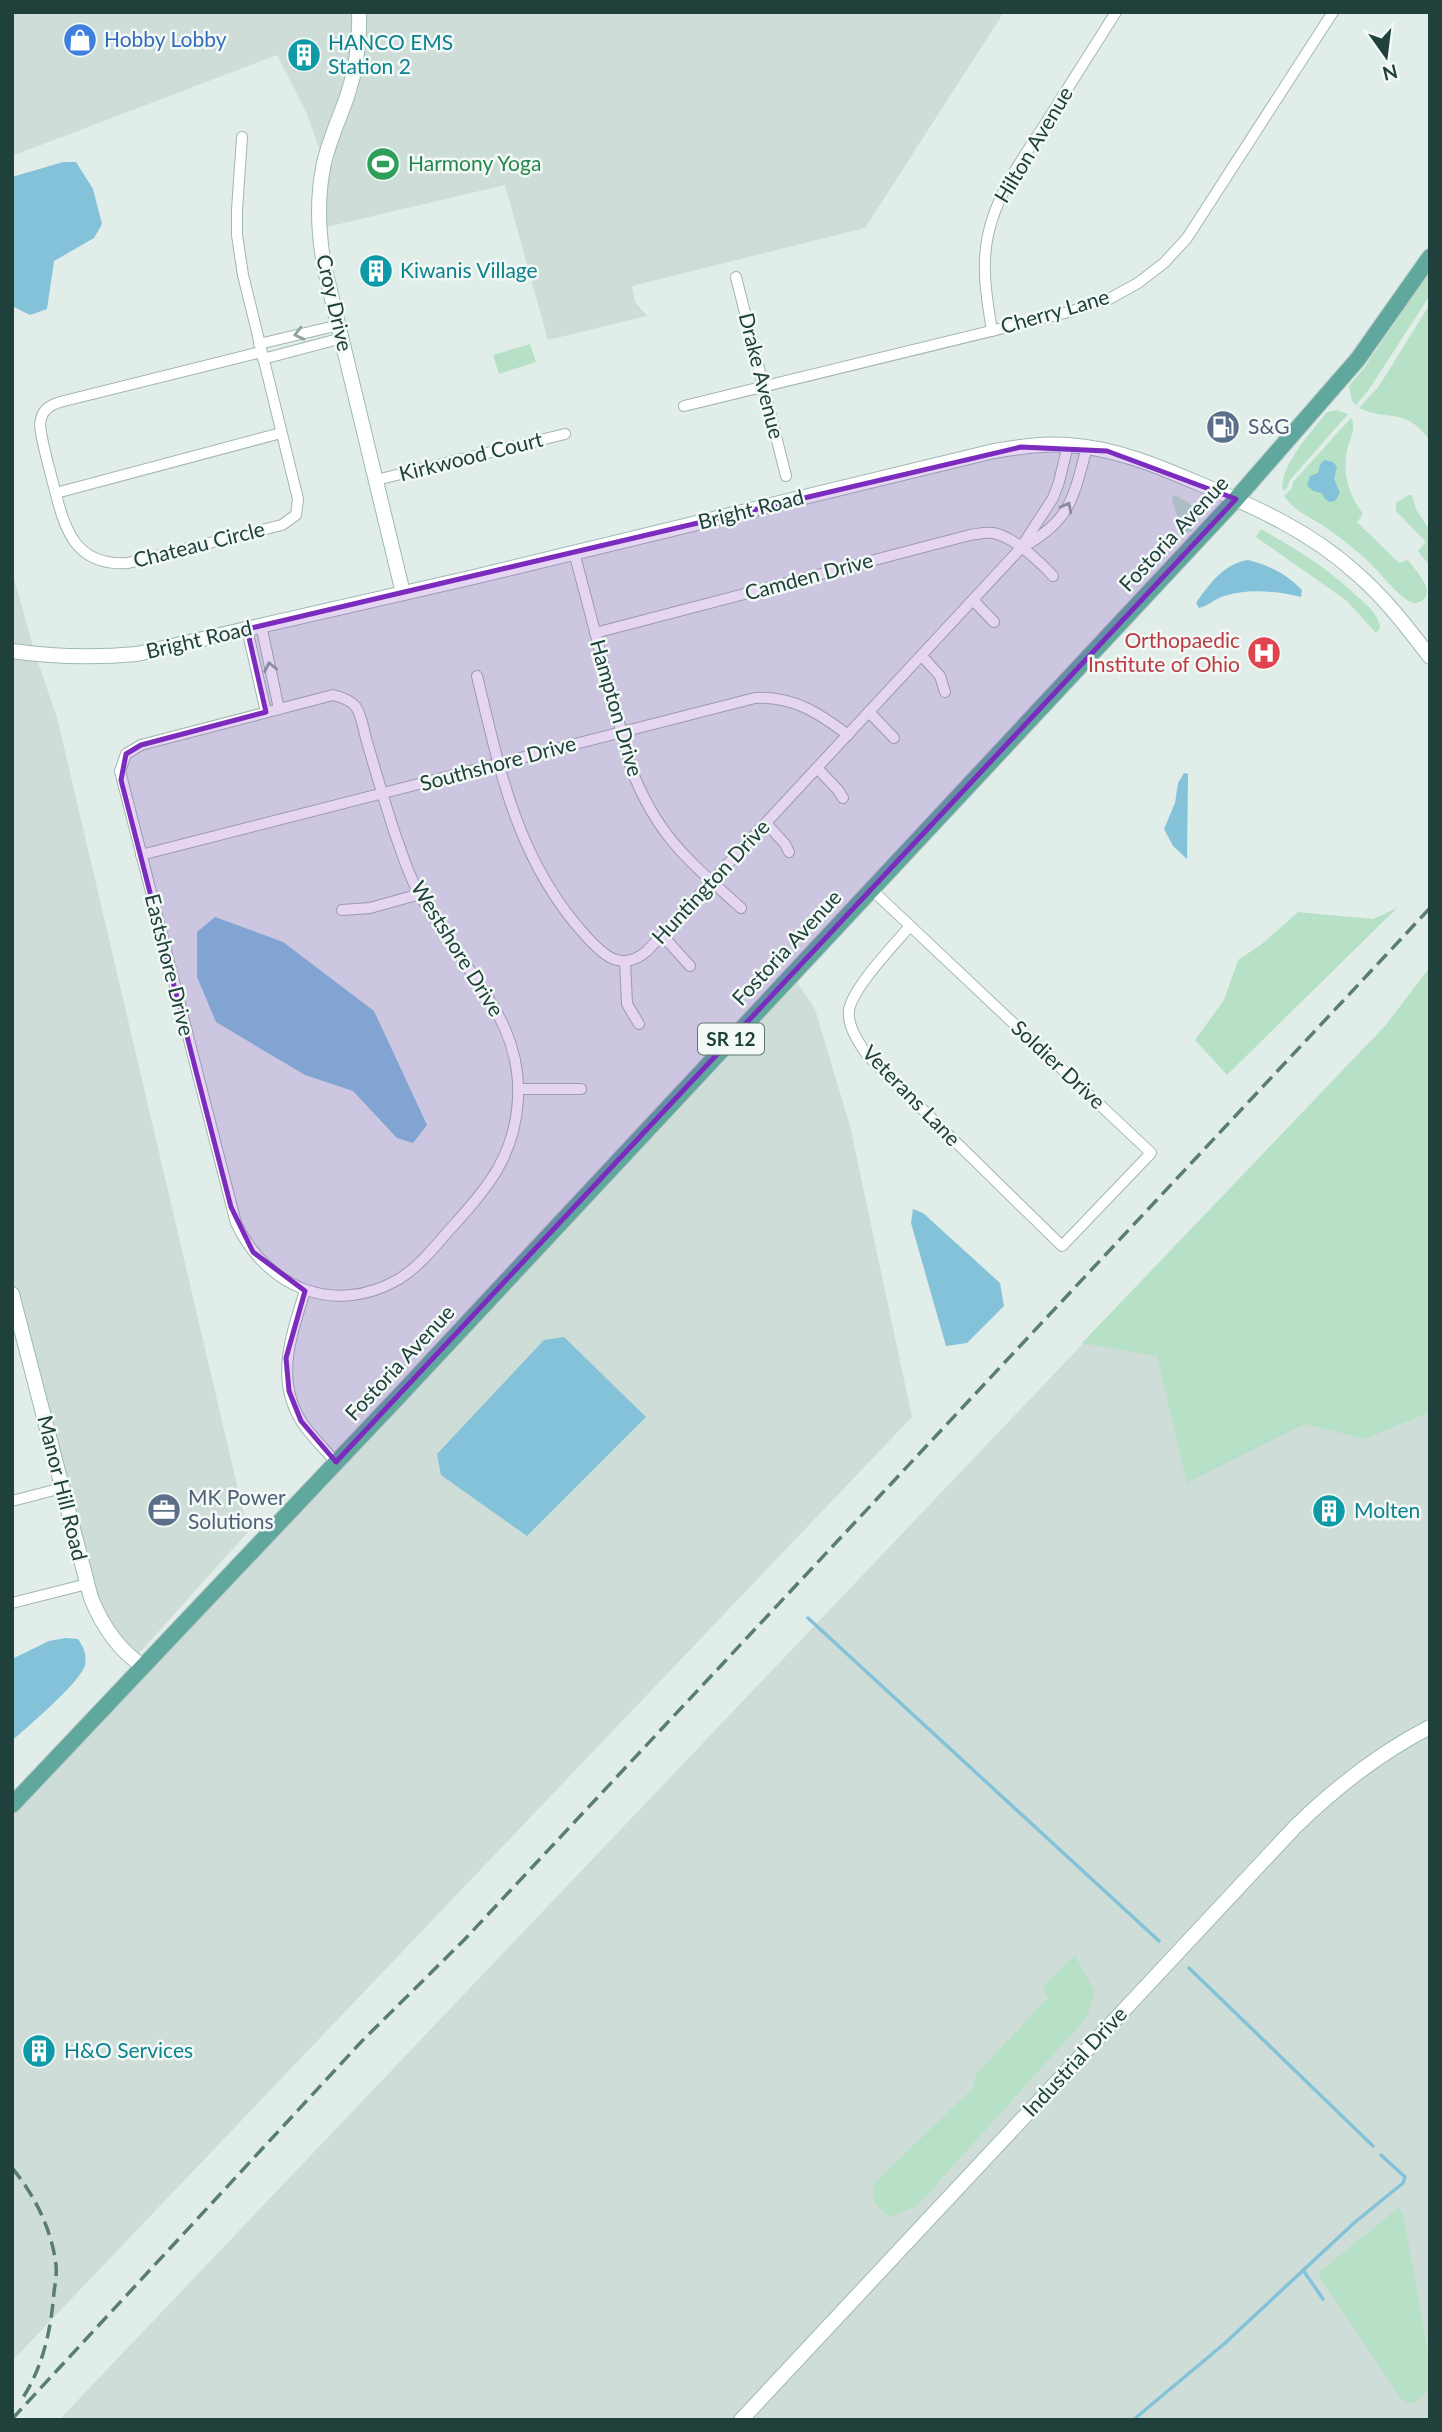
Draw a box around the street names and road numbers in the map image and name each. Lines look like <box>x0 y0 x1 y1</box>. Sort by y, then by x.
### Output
street label: Hilton Avenue <box>988 82 1077 207</box>
street label: Croy Drive <box>312 252 359 353</box>
street label: Cherry Lane <box>997 283 1112 338</box>
street label: Drake Avenue <box>735 310 790 441</box>
street label: Kirkwood Court <box>396 426 546 485</box>
street label: Fostoria Avenue <box>1113 470 1233 596</box>
street label: Bright Road <box>695 483 806 534</box>
street label: Chateau Circle <box>130 515 267 572</box>
street label: Camden Drive <box>742 546 875 605</box>
street label: Bright Road <box>143 614 254 663</box>
street label: Hampton Drive <box>586 636 649 779</box>
street label: Southshore Drive <box>417 730 578 795</box>
street label: Huntington Drive <box>646 813 774 948</box>
street label: Westshore Drive <box>407 876 510 1020</box>
street label: Fostoria Avenue <box>726 884 846 1010</box>
street label: Eastshore Drive <box>141 891 200 1038</box>
street label: Soldier Drive <box>1007 1014 1111 1114</box>
road number: SR 12 <box>698 1023 764 1054</box>
street label: Veterans Lane <box>858 1039 966 1151</box>
street label: Fostoria Avenue <box>339 1299 459 1425</box>
street label: Manor Hill Road <box>33 1413 94 1563</box>
street label: Industrial Drive <box>1017 2001 1131 2121</box>

